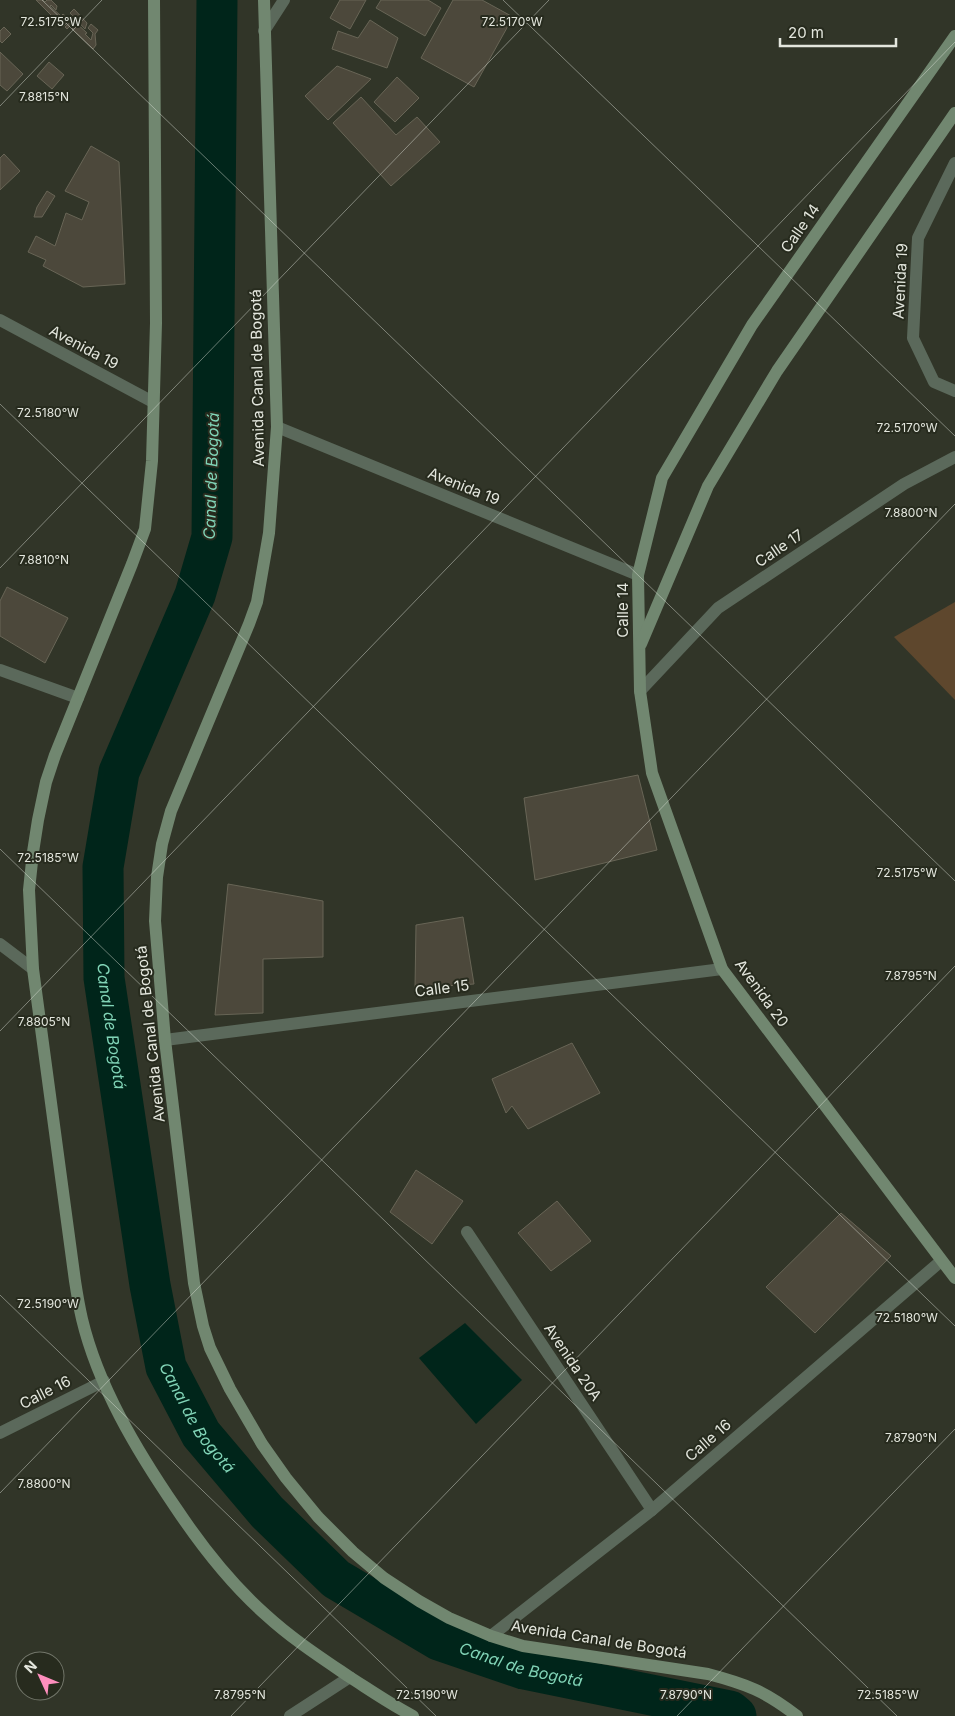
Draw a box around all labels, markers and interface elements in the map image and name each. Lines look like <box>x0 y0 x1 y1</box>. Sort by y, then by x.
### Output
text: 72.5175°W <box>21 14 82 29</box>
text: 72.5170°W <box>481 14 543 29</box>
scale bar <box>780 15 896 47</box>
text: 20 m <box>788 23 824 42</box>
text: 7.8815°N <box>19 89 69 104</box>
street label: Calle 14 <box>776 200 824 256</box>
street label: Avenida 19 <box>889 243 911 319</box>
street label: Avenida Canal de Bogotá <box>246 289 268 467</box>
street label: Avenida 19 <box>46 321 122 373</box>
text: 72.5180°W <box>17 405 79 420</box>
water label: Canal de Bogotá <box>199 412 223 540</box>
text: 72.5170°W <box>876 420 938 435</box>
street label: Avenida 19 <box>425 463 503 509</box>
text: 7.8800°N <box>885 505 937 520</box>
street label: Calle 17 <box>751 525 807 571</box>
text: 7.8810°N <box>19 552 69 567</box>
street label: Calle 14 <box>613 582 632 638</box>
text: 72.5185°W <box>17 850 79 865</box>
text: 72.5175°W <box>877 865 938 880</box>
street label: Avenida Canal de Bogotá <box>131 945 169 1123</box>
street label: Avenida 20 <box>731 955 793 1031</box>
water label: Canal de Bogotá <box>94 963 131 1091</box>
text: 7.8795°N <box>885 968 937 983</box>
street label: Calle 15 <box>414 975 470 1001</box>
text: 7.8805°N <box>18 1014 70 1029</box>
text: 72.5190°W <box>17 1296 79 1311</box>
text: 72.5180°W <box>876 1310 938 1325</box>
street label: Avenida 20A <box>540 1320 606 1404</box>
water label: Canal de Bogotá <box>155 1359 240 1477</box>
street label: Calle 16 <box>16 1371 74 1413</box>
street label: Calle 16 <box>681 1415 735 1465</box>
text: 7.8790°N <box>885 1430 937 1445</box>
text: 7.8800°N <box>18 1476 70 1491</box>
street label: Avenida Canal de Bogotá <box>510 1616 688 1662</box>
water label: Canal de Bogotá <box>457 1638 585 1691</box>
north arrow <box>15 1651 65 1701</box>
text: N <box>20 1657 40 1676</box>
text: 7.8795°N <box>214 1687 266 1702</box>
text: 72.5190°W <box>396 1687 458 1702</box>
text: 7.8790°N <box>660 1687 712 1702</box>
text: 72.5185°W <box>857 1687 919 1702</box>

